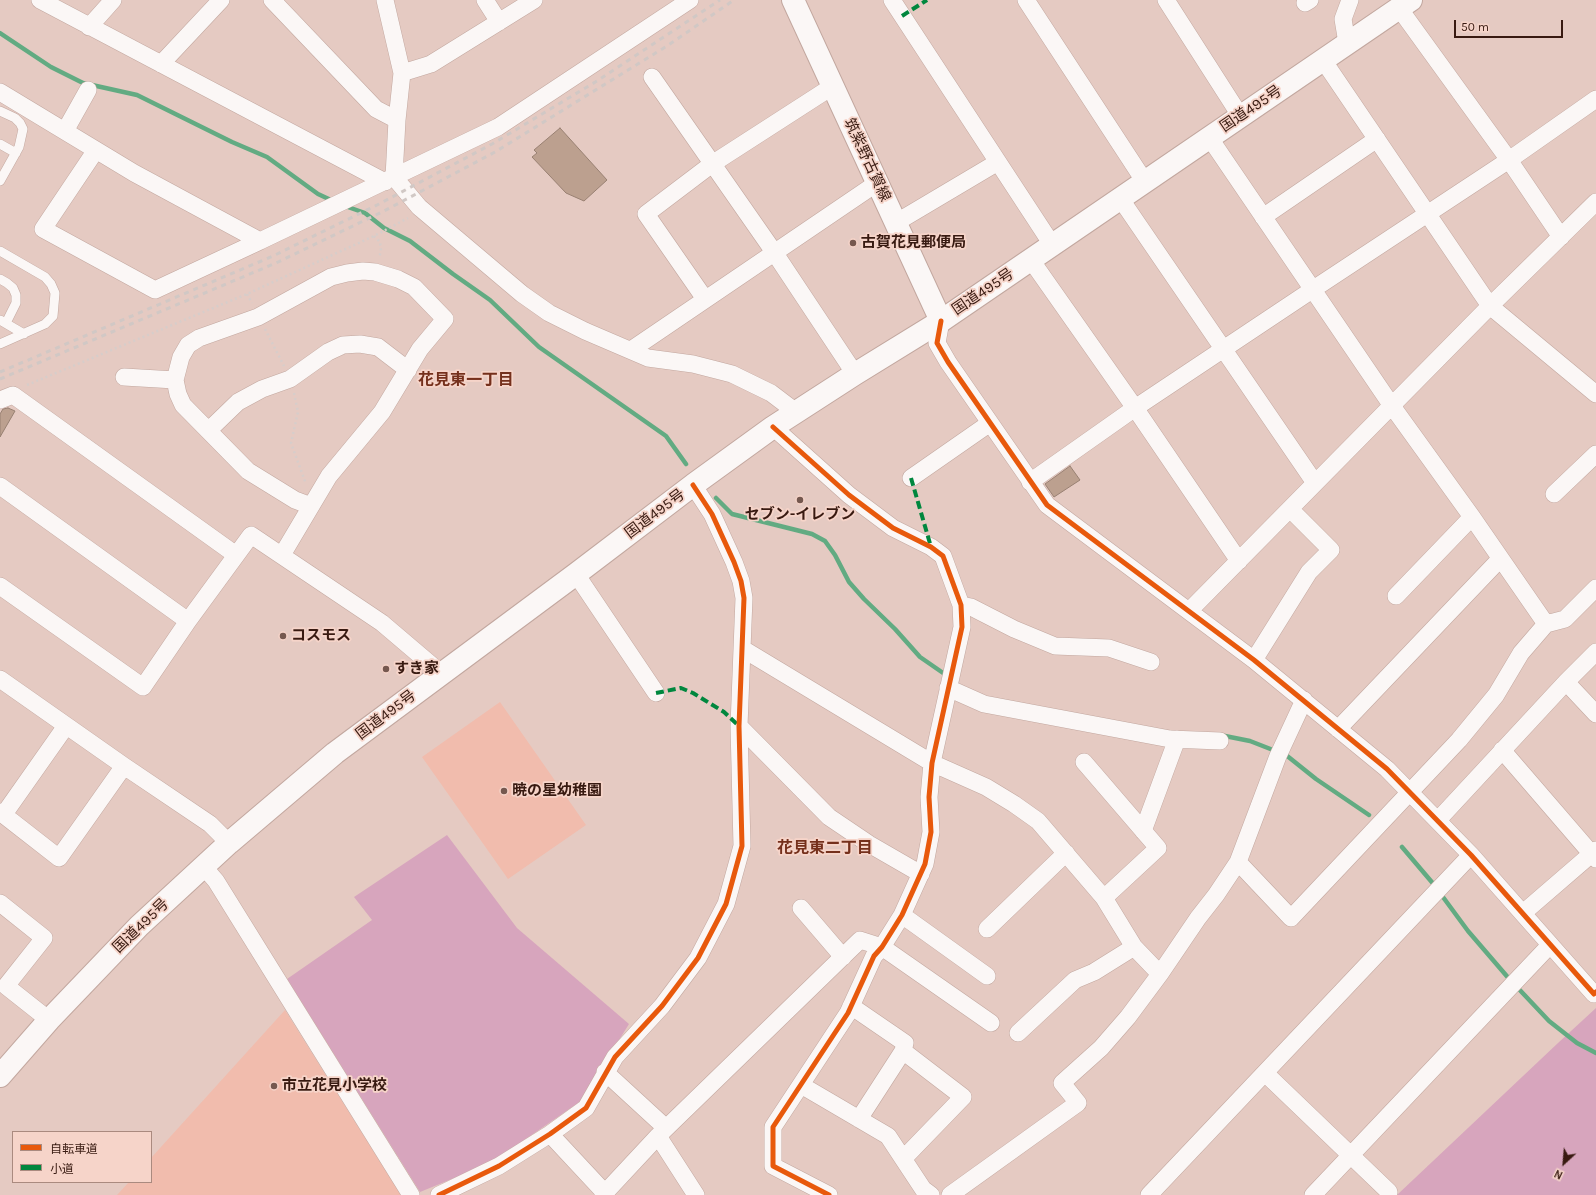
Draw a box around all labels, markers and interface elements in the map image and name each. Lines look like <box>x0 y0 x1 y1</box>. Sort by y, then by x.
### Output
scale bar <box>1456 12 1565 38</box>
text: 50 m <box>1461 20 1489 34</box>
street label: 国道495号 <box>1217 82 1285 136</box>
street label: 筑紫野古賀線 <box>840 115 894 205</box>
place label: 古賀花見郵便局 <box>861 234 966 252</box>
marker: 古賀花見郵便局 <box>848 238 858 248</box>
street label: 国道495号 <box>949 265 1017 319</box>
district label: 花見東一丁目 <box>418 370 514 390</box>
street label: 国道495号 <box>621 486 689 542</box>
marker: セブン-イレブン <box>795 495 805 505</box>
place label: セブン-イレブン <box>745 506 855 524</box>
place label: コスモス <box>291 627 351 645</box>
marker: コスモス <box>278 631 288 641</box>
place label: すき家 <box>394 660 439 678</box>
marker: すき家 <box>381 664 391 674</box>
street label: 国道495号 <box>352 687 420 743</box>
place label: 暁の星幼稚園 <box>512 782 602 800</box>
marker: 暁の星幼稚園 <box>499 786 509 796</box>
district label: 花見東二丁目 <box>777 838 873 858</box>
street label: 国道495号 <box>109 895 173 957</box>
place label: 市立花見小学校 <box>282 1077 387 1095</box>
marker: 市立花見小学校 <box>269 1081 279 1091</box>
legend <box>12 1131 152 1183</box>
text: 自転車道 <box>50 1142 98 1156</box>
north arrow <box>1544 1143 1584 1183</box>
text: 小道 <box>50 1162 74 1176</box>
text: N <box>1552 1167 1565 1182</box>

